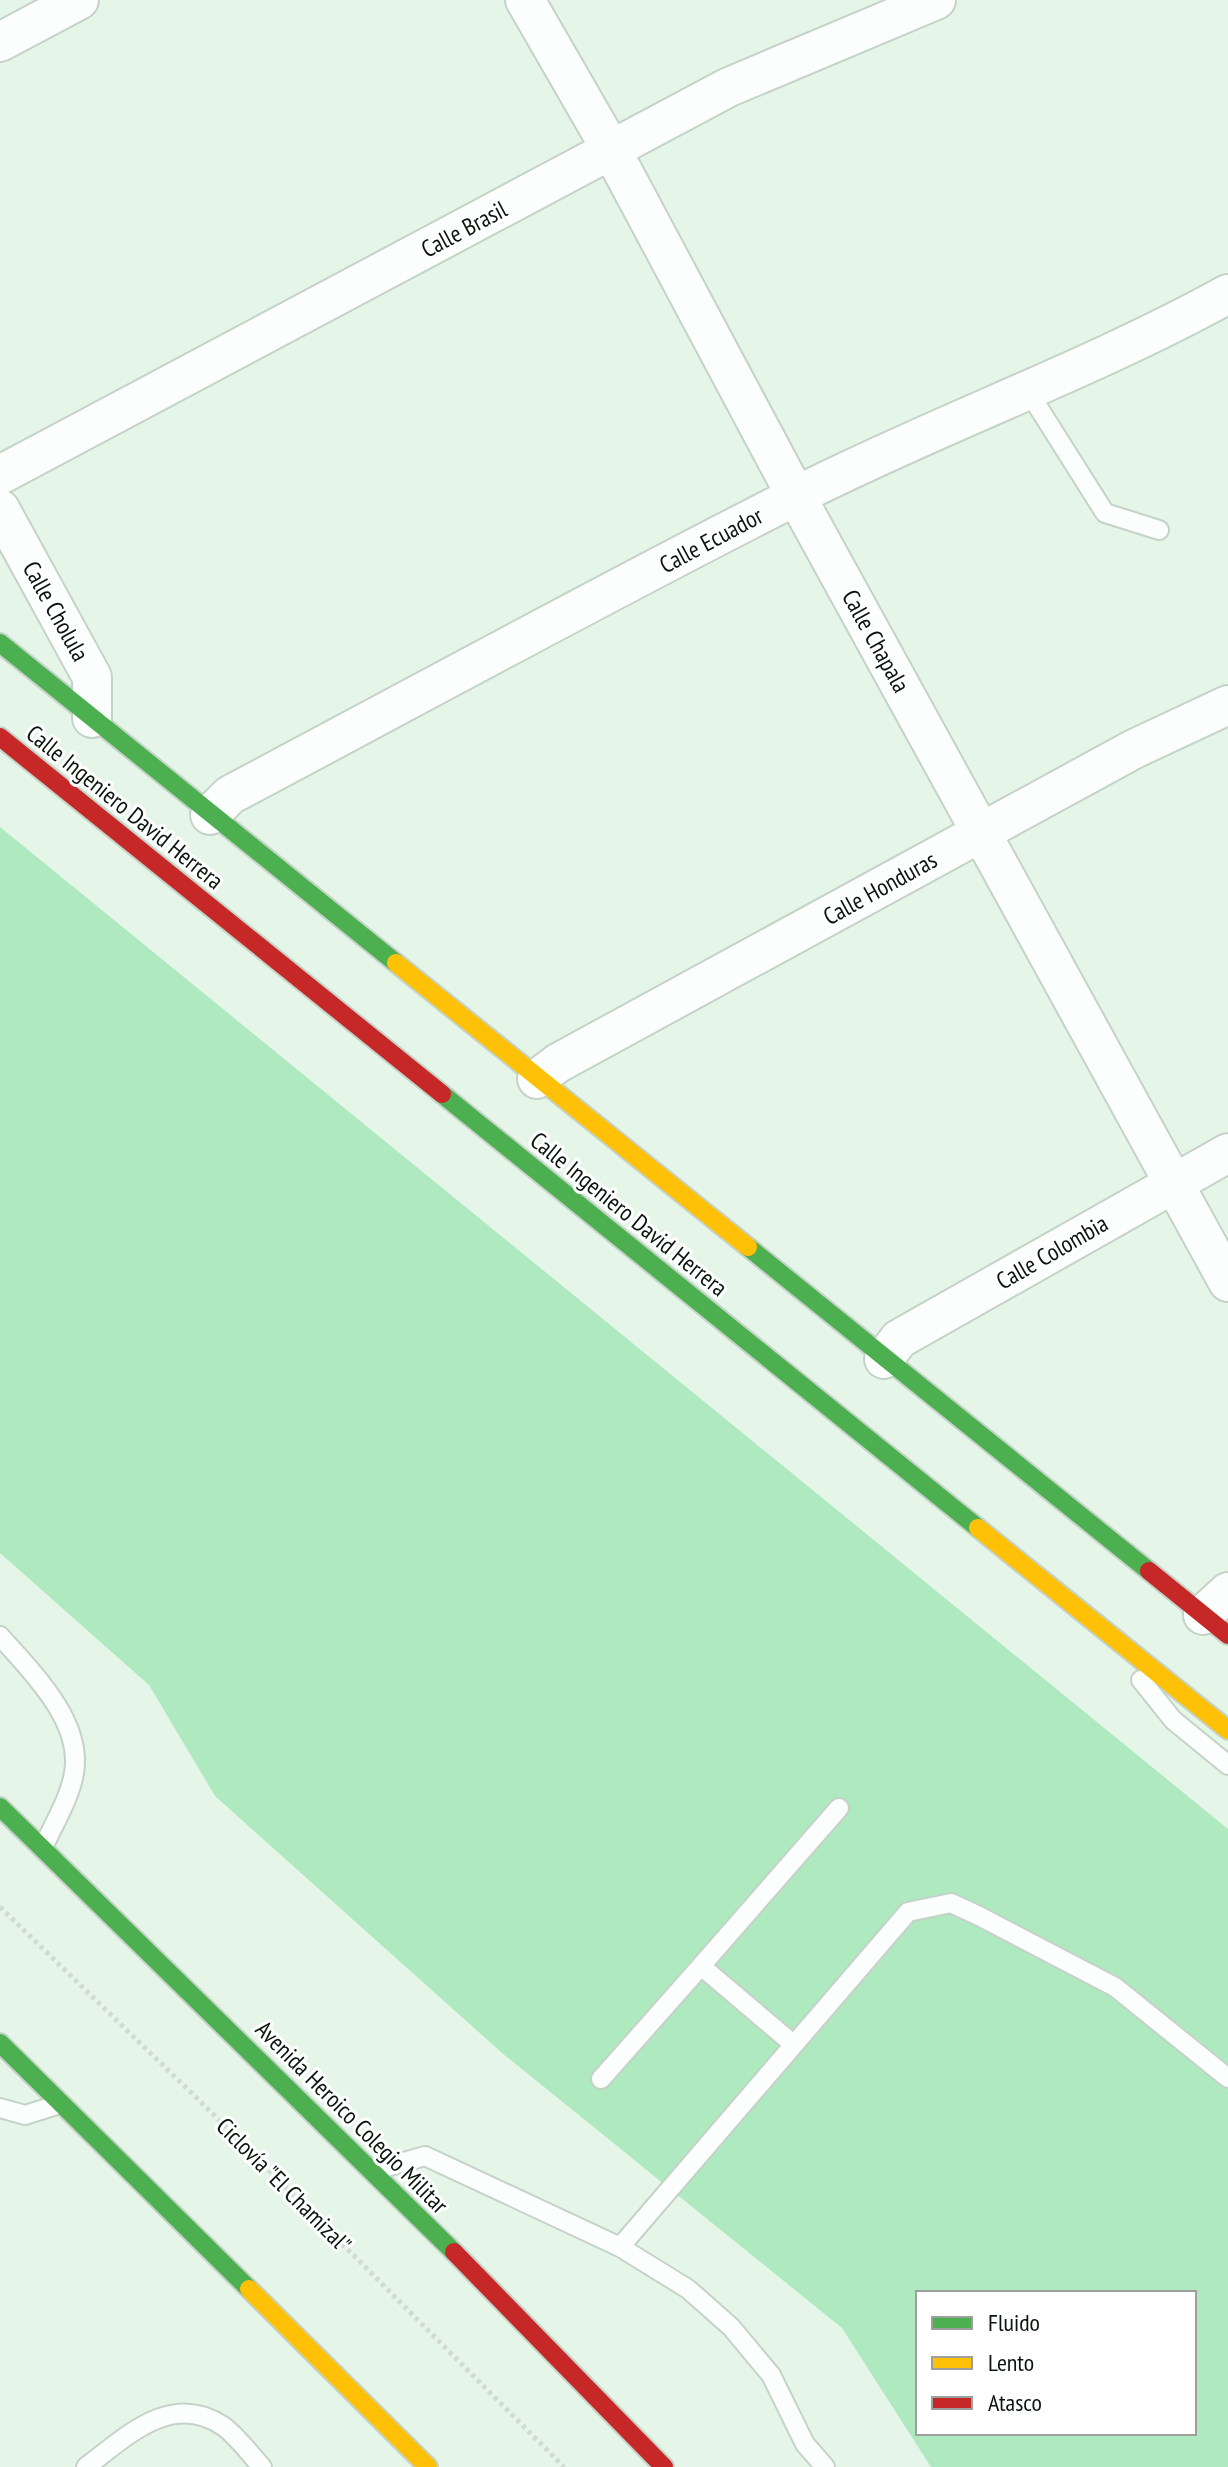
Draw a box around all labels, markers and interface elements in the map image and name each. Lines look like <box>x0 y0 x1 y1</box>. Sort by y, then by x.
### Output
street label: Calle Brasil <box>416 193 513 264</box>
street label: Calle Ecuador <box>654 500 768 580</box>
street label: Calle Cholula <box>16 556 96 666</box>
street label: Calle Chapala <box>835 584 917 698</box>
street label: Calle Ingeniero David Herrera <box>20 718 230 896</box>
street label: Calle Honduras <box>818 844 942 932</box>
street label: Calle Ingeniero David Herrera <box>524 1125 734 1303</box>
street label: Calle Colombia <box>991 1208 1113 1296</box>
street label: Avenida Heroico Colegio Militar <box>249 2014 455 2220</box>
street label: Ciclovía "El Chamizal" <box>210 2111 358 2259</box>
legend <box>916 2291 1196 2435</box>
text: Fluido <box>988 2307 1040 2338</box>
text: Lento <box>988 2347 1034 2378</box>
text: Atasco <box>988 2387 1042 2418</box>

